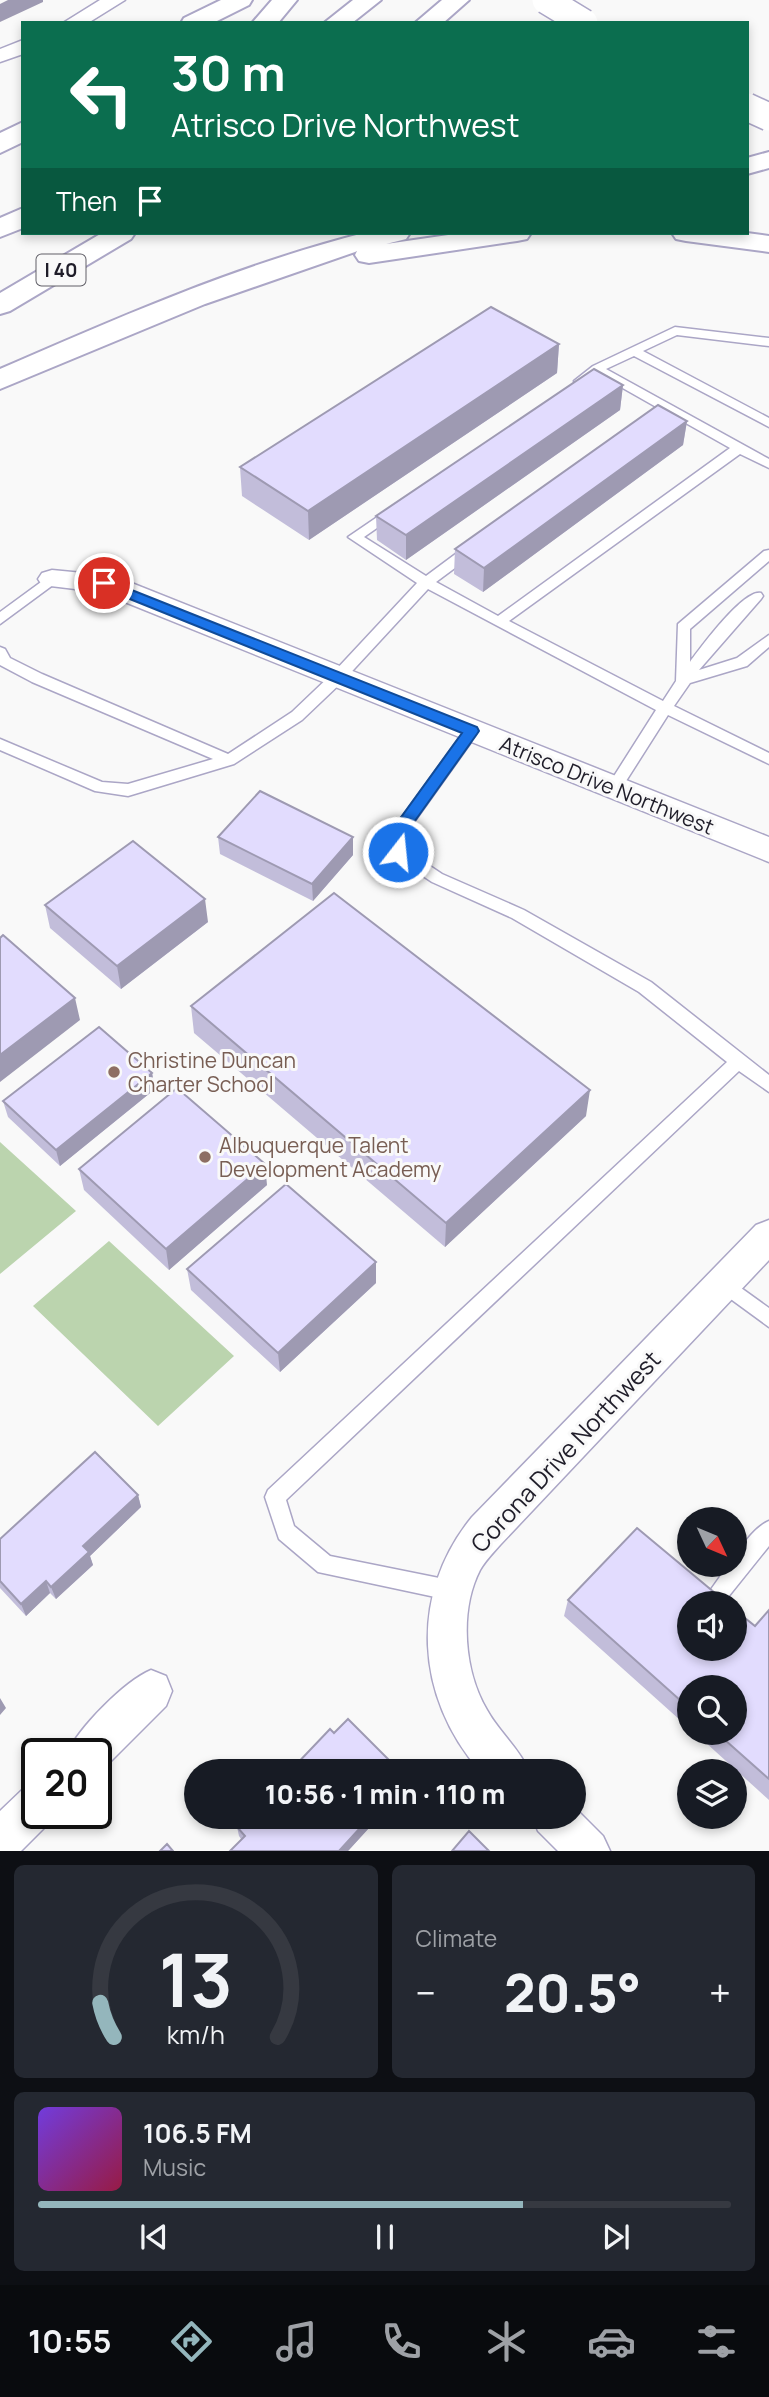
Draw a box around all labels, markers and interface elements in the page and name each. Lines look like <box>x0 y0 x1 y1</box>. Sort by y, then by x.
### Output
text: 30 m <box>171 39 286 106</box>
icon: left <box>56 49 147 140</box>
text: Atrisco Drive Northwest <box>171 103 519 147</box>
icon: arrive <box>131 182 169 220</box>
text: Then <box>56 183 117 219</box>
road number: I 40 <box>36 254 86 286</box>
pin <box>74 553 134 613</box>
icon: arrive <box>85 564 123 602</box>
street label: Atrisco Drive Northwest <box>496 729 718 841</box>
position arrow <box>361 815 435 889</box>
place label: Christine Duncan Charter School <box>128 1046 296 1098</box>
marker: Christine Duncan Charter School <box>106 1064 122 1080</box>
place label: Albuquerque Talent Development Academy <box>219 1131 441 1183</box>
marker: Albuquerque Talent Development Academy <box>197 1149 213 1165</box>
street label: Corona Drive Northwest <box>463 1343 667 1559</box>
north arrow <box>677 1507 747 1577</box>
map controls <box>677 1507 747 1829</box>
button: sound <box>677 1591 747 1661</box>
button: search <box>677 1675 747 1745</box>
speed limit sign: 20 <box>21 1738 112 1829</box>
button: layers <box>677 1759 747 1829</box>
text: 10:56 · 1 min · 110 m <box>265 1776 505 1812</box>
text: Climate <box>416 1922 497 1954</box>
text: 13 <box>159 1930 233 2030</box>
text: 20.5° <box>504 1957 641 2028</box>
text: − <box>416 1966 436 2018</box>
text: + <box>709 1966 731 2018</box>
text: km/h <box>167 2017 225 2052</box>
text: 106.5 FM <box>143 2115 252 2151</box>
text: Music <box>143 2151 206 2183</box>
icon: previous <box>135 2218 173 2256</box>
icon: pause <box>366 2218 404 2256</box>
icon: next <box>597 2218 635 2256</box>
icon: directions <box>167 2317 216 2366</box>
icon: music <box>272 2317 321 2366</box>
icon: phone <box>377 2317 426 2366</box>
icon: climate <box>482 2317 531 2366</box>
icon: car <box>587 2317 636 2366</box>
icon: filters <box>692 2317 741 2366</box>
text: 10:55 <box>28 2319 112 2363</box>

